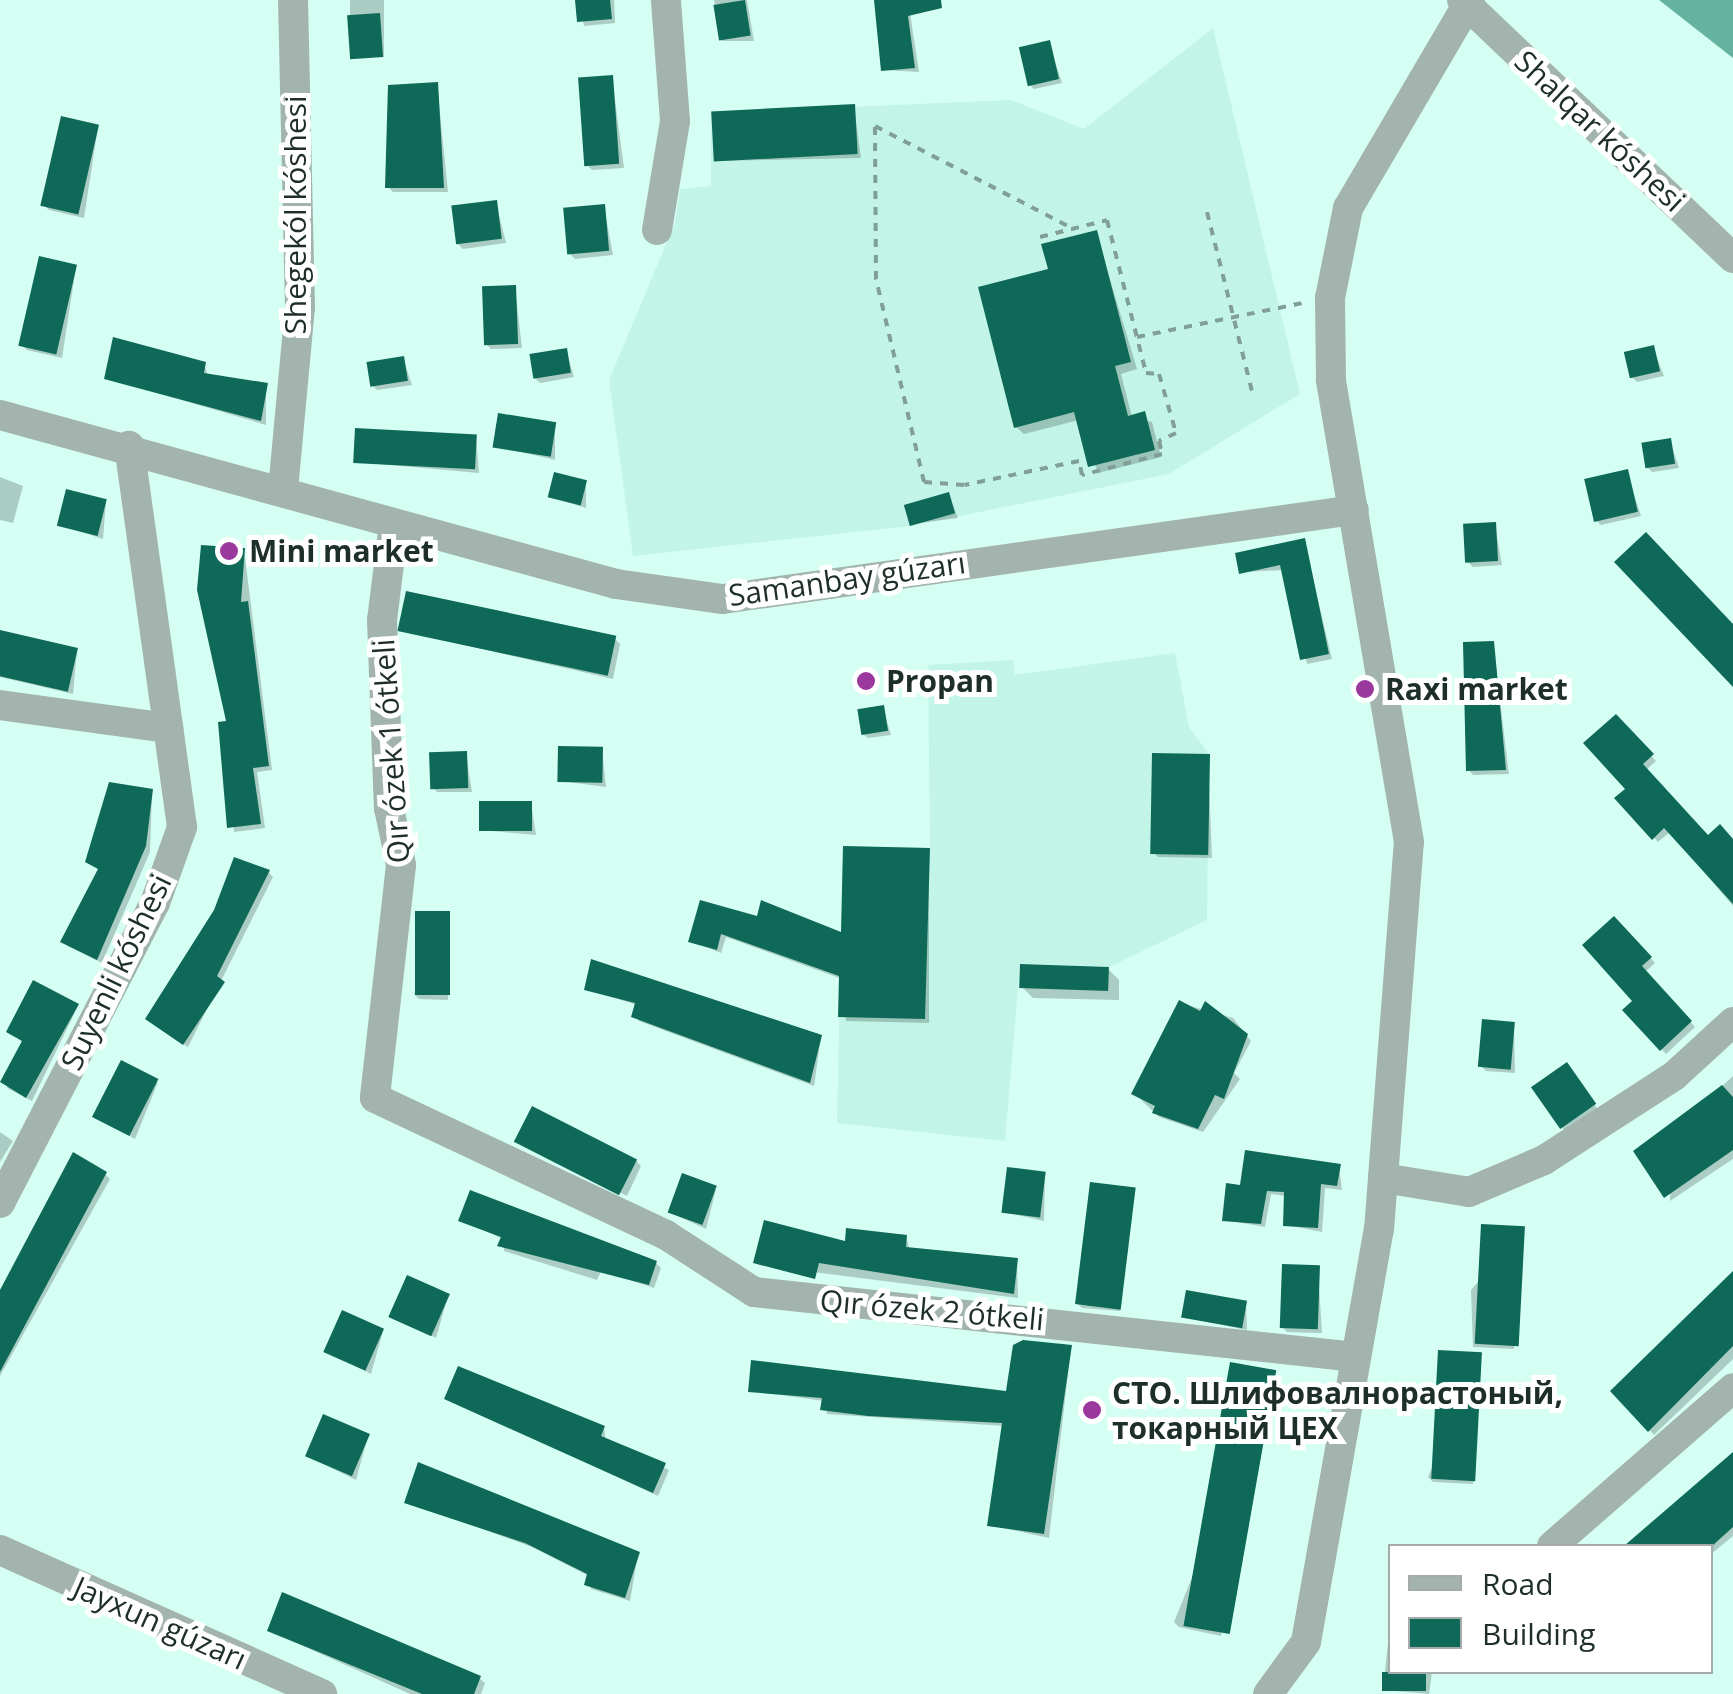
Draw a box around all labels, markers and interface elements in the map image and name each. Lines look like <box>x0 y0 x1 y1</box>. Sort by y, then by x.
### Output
street label: Shalqar kóshesi <box>1507 43 1693 219</box>
street label: Shegekól kóshesi <box>277 95 313 335</box>
place label: Mini market <box>249 533 434 569</box>
marker: Mini market <box>218 540 240 562</box>
street label: Samanbay gúzarı <box>726 545 968 613</box>
street label: Qır ózek 1 ótkeli <box>365 638 417 864</box>
place label: Propan <box>886 663 994 699</box>
marker: Propan <box>855 670 877 692</box>
place label: Raxi market <box>1385 671 1568 707</box>
marker: Raxi market <box>1354 678 1376 700</box>
street label: Suyenli kóshesi <box>53 868 179 1076</box>
street label: Qır ózek 2 ótkeli <box>818 1282 1046 1338</box>
place label: СТО. Шлифовалнорастоный, токарный ЦЕХ <box>1112 1375 1563 1446</box>
marker: СТО. Шлифовалнорастоный, токарный ЦЕХ <box>1081 1399 1103 1421</box>
legend <box>1388 1544 1713 1674</box>
text: Road <box>1482 1563 1554 1604</box>
street label: Jayxun gúzarı <box>68 1569 252 1677</box>
text: Building <box>1482 1613 1596 1654</box>

